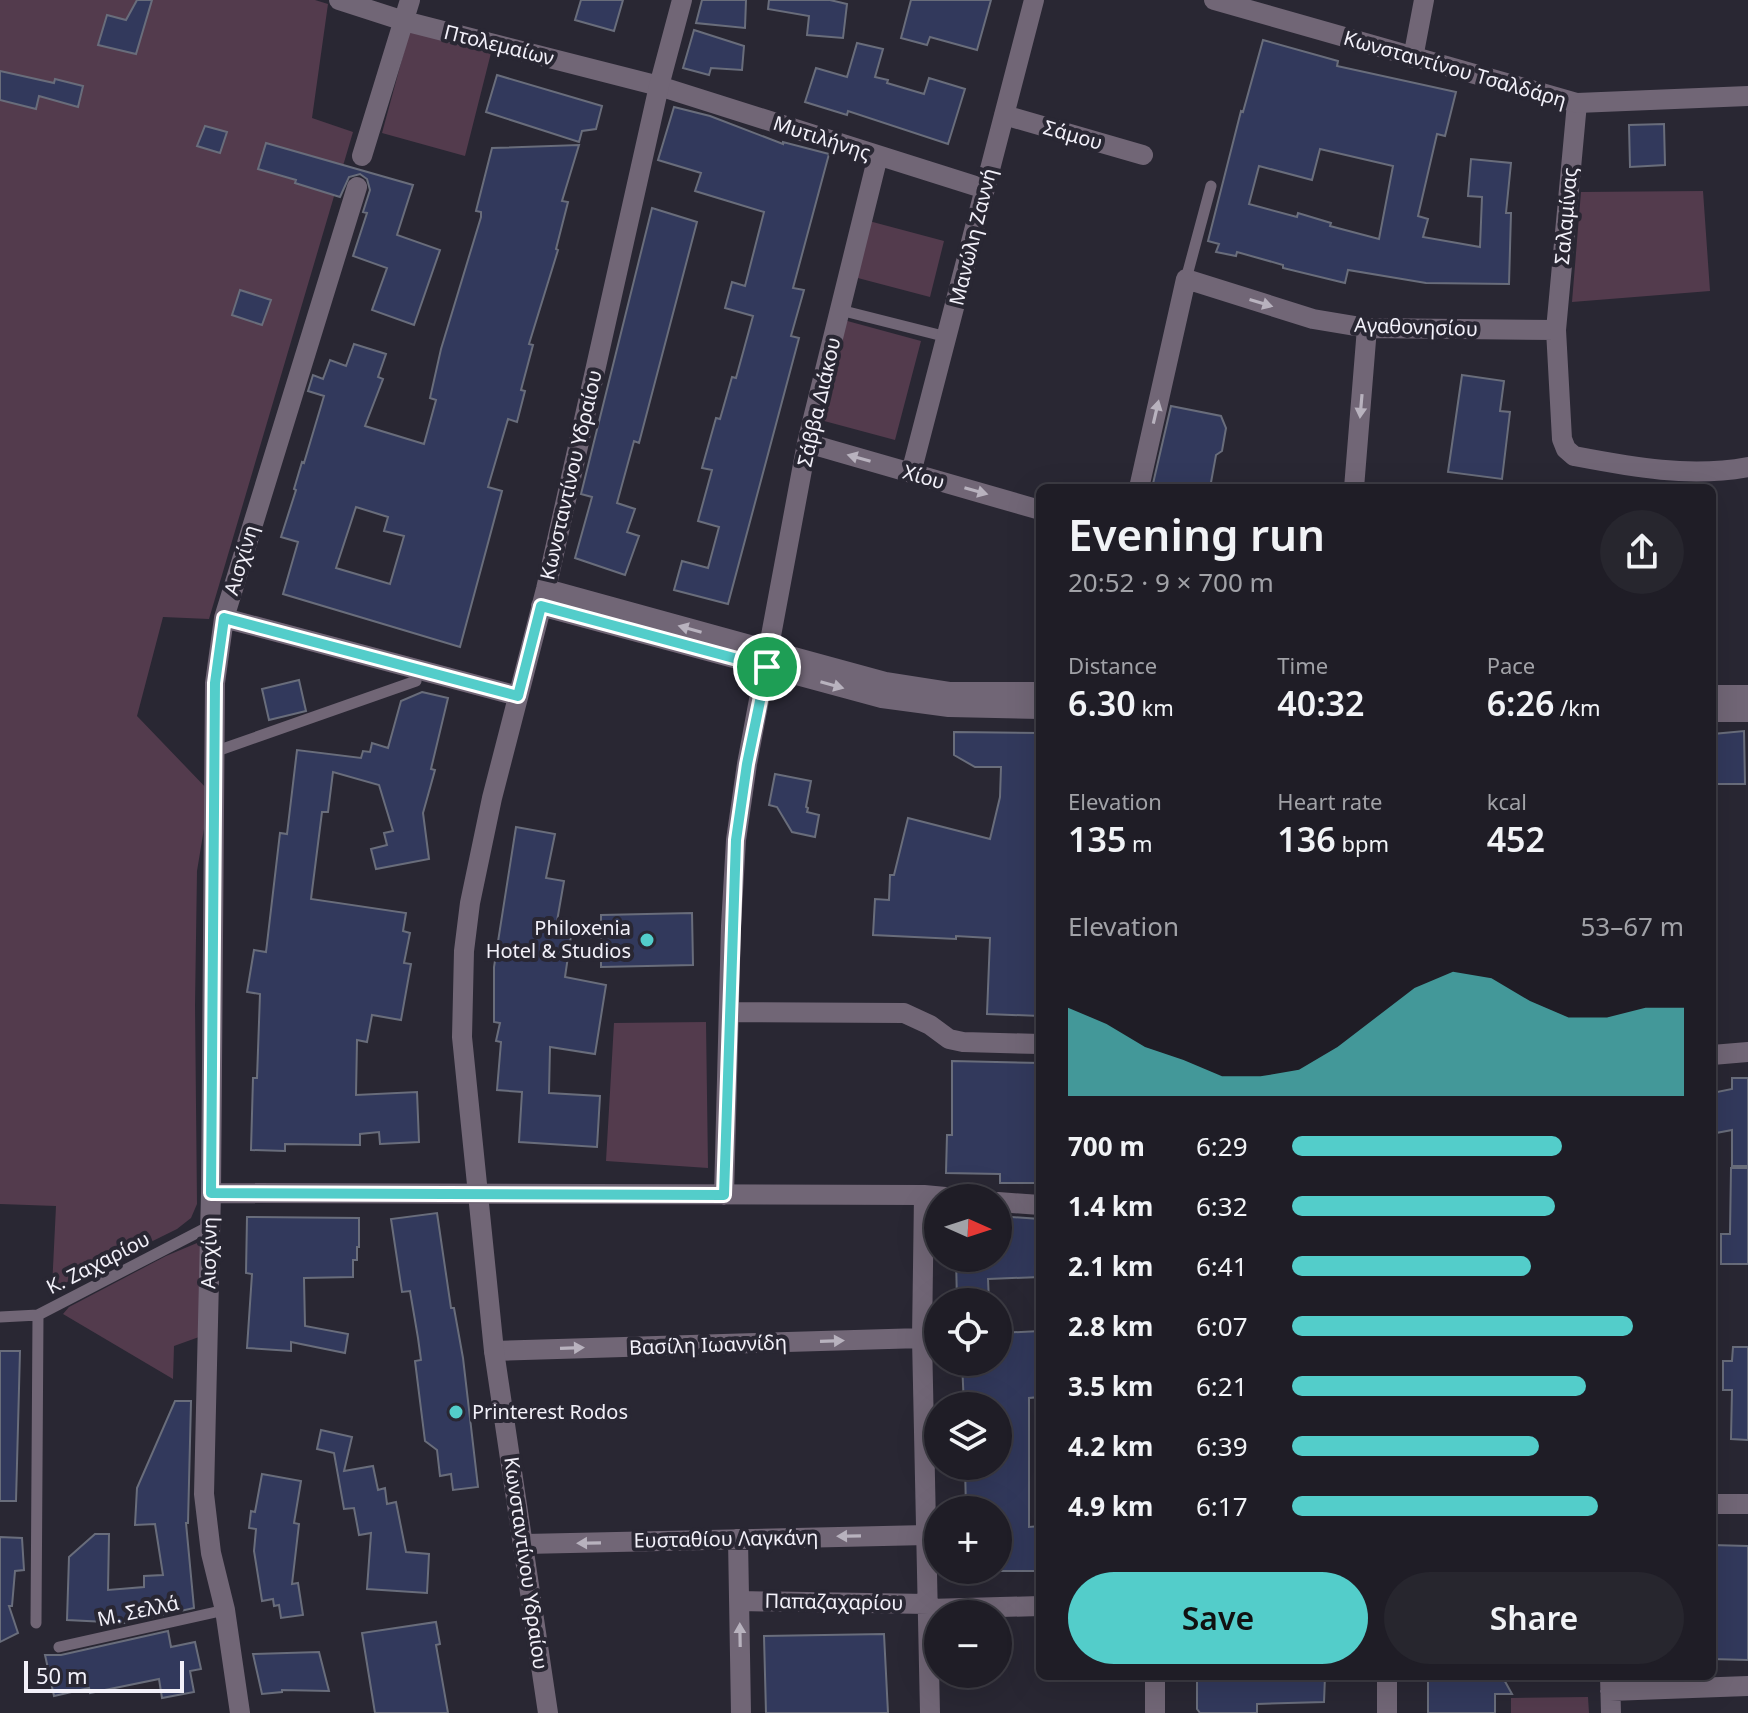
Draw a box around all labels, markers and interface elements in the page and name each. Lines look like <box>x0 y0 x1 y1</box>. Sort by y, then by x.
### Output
street label: Πτολεμαίων <box>441 18 557 71</box>
street label: Κωνσταντίνου Τσαλδάρη <box>1341 24 1570 113</box>
street label: Μυτιλήνης <box>770 109 875 166</box>
street label: Σάμου <box>1040 113 1106 156</box>
street label: Μανώλη Ζαννή <box>942 165 1003 308</box>
street label: Σαλαμίνας <box>1548 166 1583 266</box>
one-way arrow <box>1249 297 1273 310</box>
street label: Αγαθονησίου <box>1354 311 1478 342</box>
street label: Σάββα Διάκου <box>790 334 847 469</box>
street label: Κωνσταντίνου Υδραίου <box>533 367 608 583</box>
one-way arrow <box>1354 394 1367 419</box>
one-way arrow <box>1150 399 1163 424</box>
one-way arrow <box>847 451 871 464</box>
street label: Χίου <box>900 458 948 495</box>
one-way arrow <box>963 486 988 498</box>
text: Evening run <box>1068 504 1325 564</box>
button: share <box>1600 510 1684 594</box>
street label: Αισχίνη <box>217 522 264 598</box>
text: 20:52 · 9 × 700 m <box>1068 564 1274 600</box>
one-way arrow <box>677 622 701 635</box>
pin <box>733 633 801 701</box>
icon: arrive <box>745 645 789 689</box>
text: Distance <box>1068 650 1157 680</box>
text: Time <box>1277 650 1328 680</box>
text: Pace <box>1487 650 1535 680</box>
one-way arrow <box>820 680 845 692</box>
text: 6.30 <box>1068 680 1136 726</box>
text: 40:32 <box>1277 680 1365 726</box>
text: 6:26 <box>1487 680 1554 726</box>
text: km <box>1136 692 1174 722</box>
text: /km <box>1554 692 1601 722</box>
text: Elevation <box>1068 786 1162 816</box>
text: Heart rate <box>1277 786 1382 816</box>
text: kcal <box>1487 786 1527 816</box>
text: 135 <box>1068 816 1126 862</box>
text: 136 <box>1277 816 1336 862</box>
text: 452 <box>1487 816 1545 862</box>
text: m <box>1126 828 1153 858</box>
text: bpm <box>1336 828 1389 858</box>
text: Elevation <box>1068 908 1179 944</box>
text: 53–67 m <box>1580 908 1684 944</box>
place label: Philoxenia Hotel & Studios <box>486 914 631 964</box>
marker: Philoxenia Hotel & Studios <box>638 931 656 949</box>
text: 700 m <box>1068 1128 1145 1164</box>
text: 6:29 <box>1196 1128 1248 1164</box>
north arrow <box>924 1184 1012 1272</box>
map controls <box>924 1184 1012 1688</box>
text: 1.4 km <box>1068 1188 1153 1224</box>
text: 6:32 <box>1196 1188 1248 1224</box>
street label: Αισχίνη <box>194 1217 223 1289</box>
street label: Κ. Ζαχαρίου <box>41 1225 154 1300</box>
text: 2.1 km <box>1068 1248 1153 1284</box>
text: 6:41 <box>1196 1248 1248 1284</box>
button: locate <box>924 1288 1012 1376</box>
text: 2.8 km <box>1068 1308 1153 1344</box>
text: 6:07 <box>1196 1308 1248 1344</box>
street label: Βασίλη Ιωαννίδη <box>629 1328 787 1361</box>
one-way arrow <box>820 1335 845 1347</box>
one-way arrow <box>560 1342 585 1355</box>
text: 3.5 km <box>1068 1368 1153 1404</box>
text: 6:21 <box>1196 1368 1248 1404</box>
button: layers <box>924 1392 1012 1480</box>
place label: Printerest Rodos <box>472 1398 628 1425</box>
marker: Printerest Rodos <box>447 1403 465 1421</box>
text: 4.2 km <box>1068 1428 1153 1464</box>
text: 6:39 <box>1196 1428 1248 1464</box>
street label: Κωνσταντίνου Υδραίου <box>498 1455 555 1671</box>
text: 4.9 km <box>1068 1488 1153 1524</box>
text: 6:17 <box>1196 1488 1248 1524</box>
button: + <box>924 1496 1012 1584</box>
street label: Ευσταθίου Λαγκάνη <box>633 1523 819 1554</box>
one-way arrow <box>836 1530 861 1543</box>
one-way arrow <box>576 1536 601 1549</box>
button: Save <box>1068 1572 1368 1664</box>
button: Share <box>1384 1572 1684 1664</box>
street label: Παπαζαχαρίου <box>764 1587 904 1616</box>
street label: Μ. Σελλά <box>95 1589 182 1632</box>
button: − <box>924 1600 1012 1688</box>
one-way arrow <box>733 1622 746 1647</box>
scale bar <box>24 1657 184 1693</box>
text: 50 m <box>36 1660 87 1690</box>

